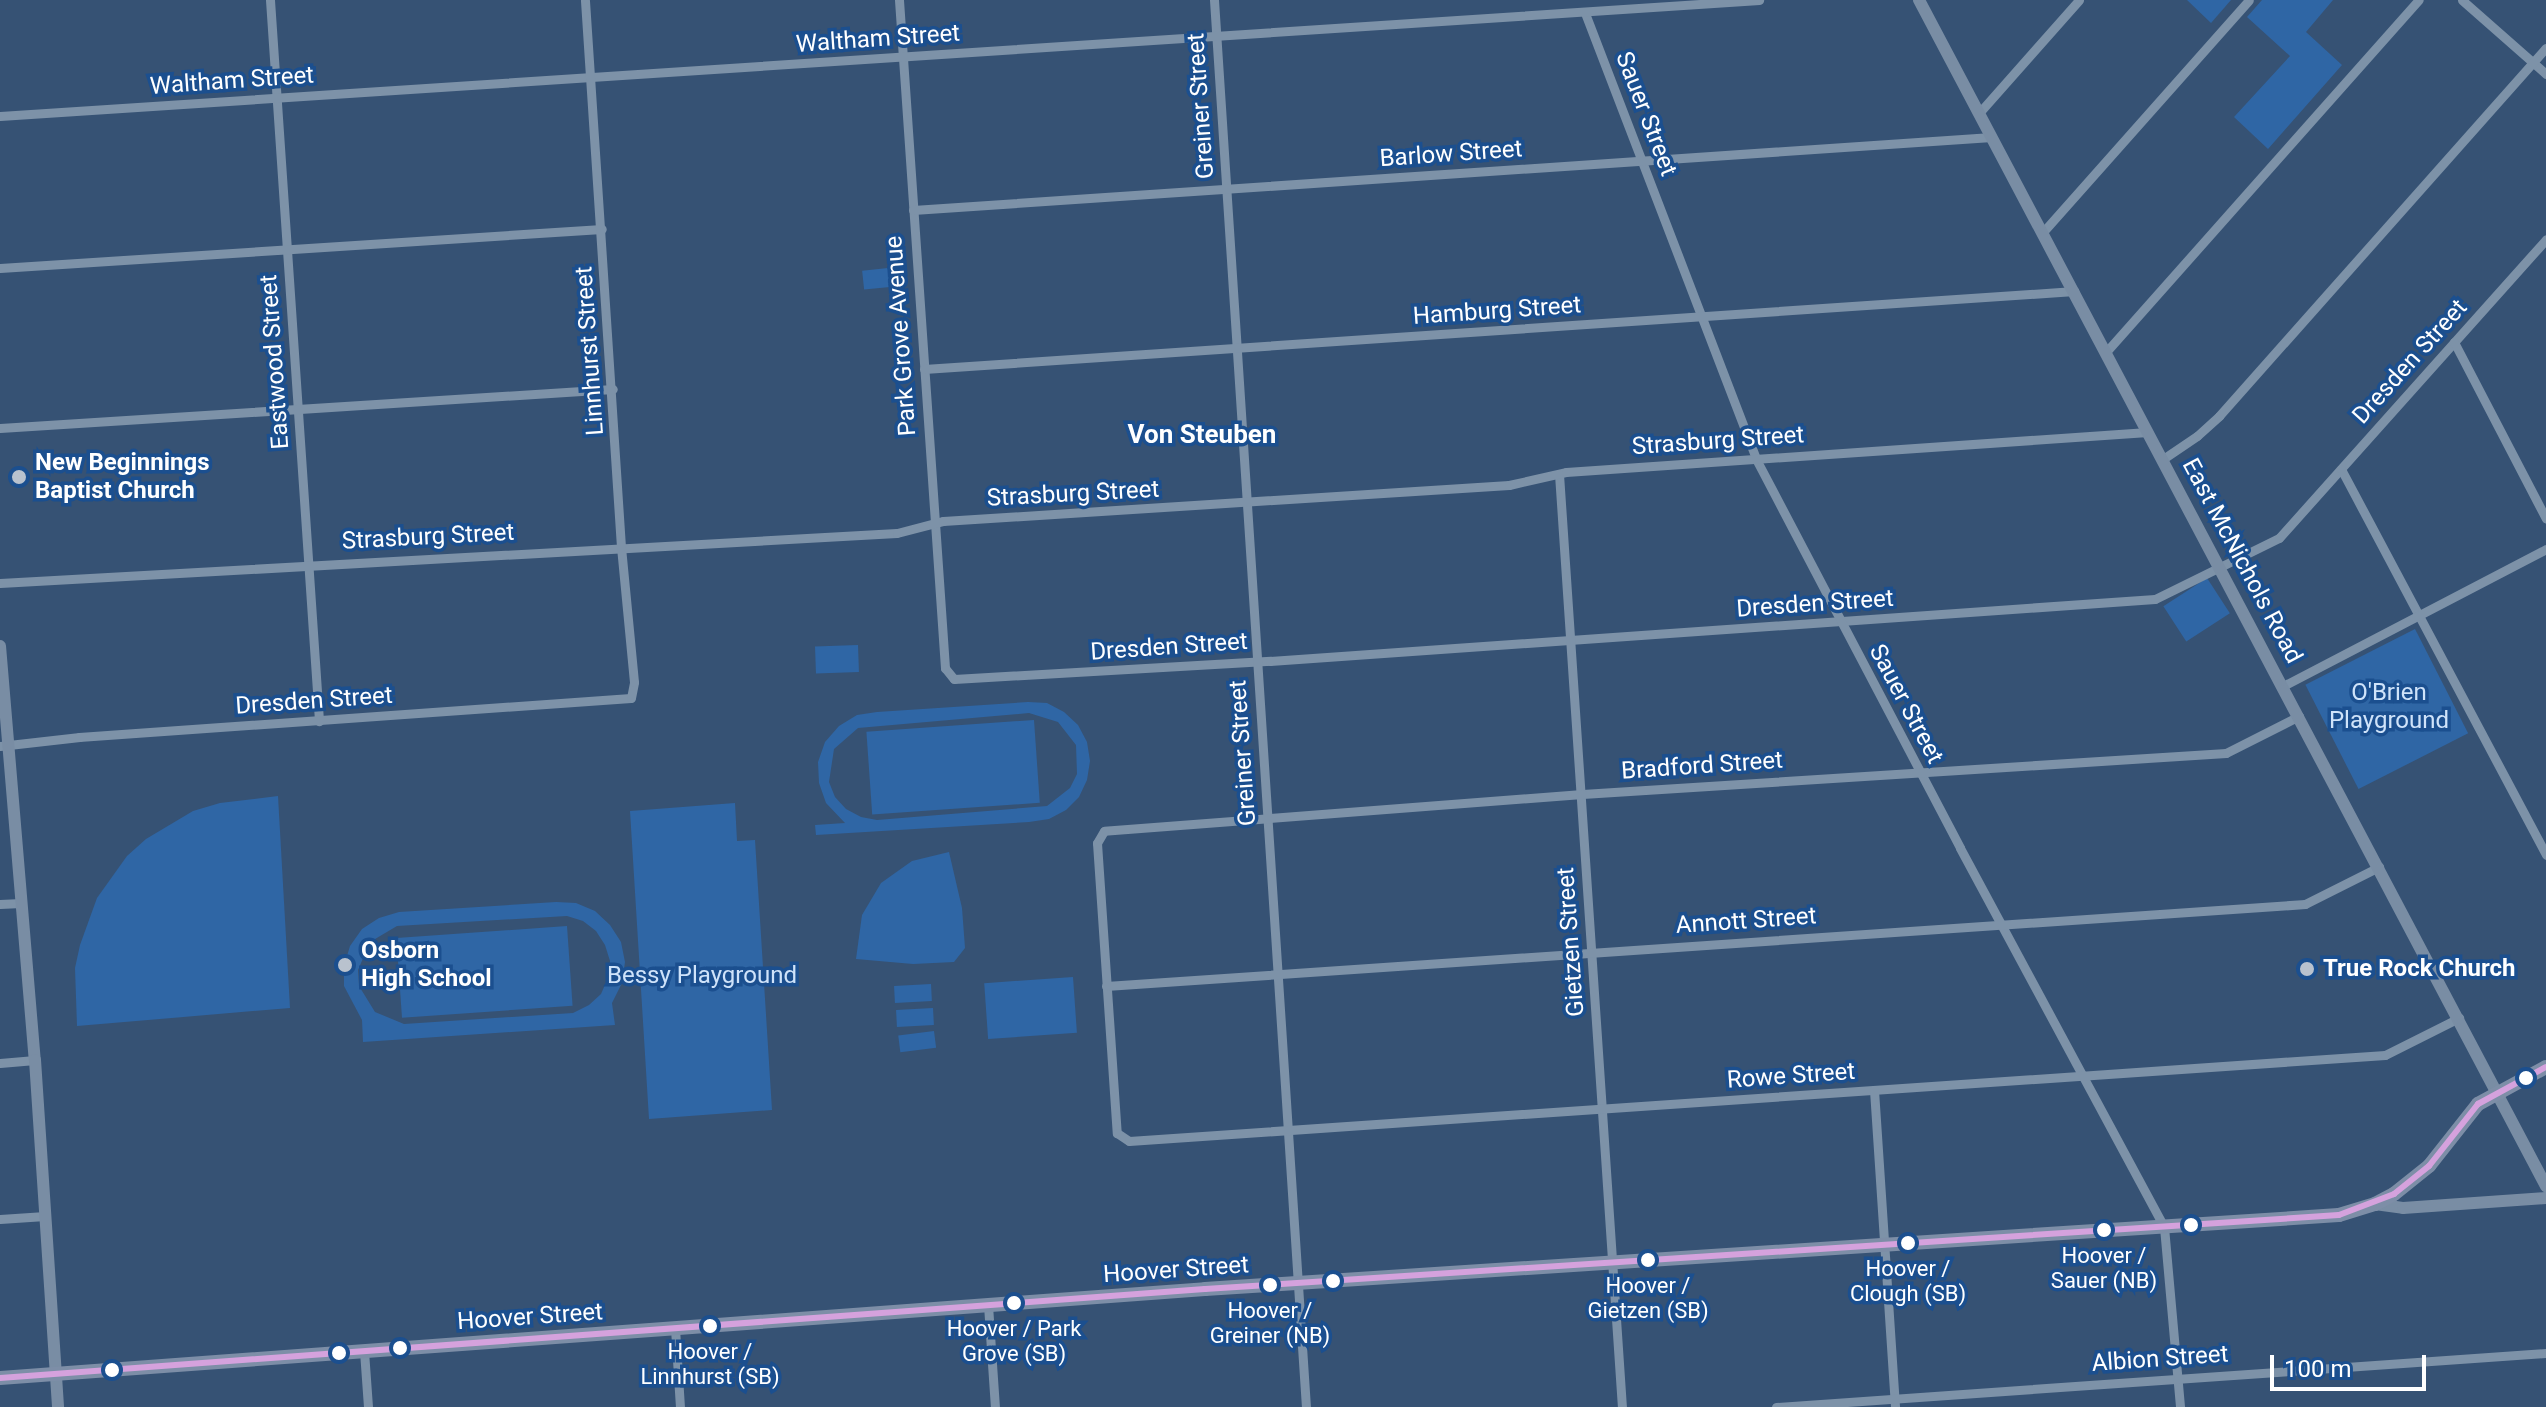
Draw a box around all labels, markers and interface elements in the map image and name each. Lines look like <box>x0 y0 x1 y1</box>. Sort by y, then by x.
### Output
street label: Waltham Street <box>795 19 961 59</box>
street label: Greiner Street <box>1182 32 1220 180</box>
street label: Sauer Street <box>1609 48 1683 180</box>
street label: Waltham Street <box>149 61 315 101</box>
street label: Barlow Street <box>1379 135 1523 173</box>
street label: Park Grove Avenue <box>880 235 922 437</box>
street label: Linnhurst Street <box>570 266 610 436</box>
street label: Eastwood Street <box>255 274 295 450</box>
street label: Hamburg Street <box>1412 291 1582 331</box>
street label: Dresden Street <box>2347 294 2473 430</box>
district label: Von Steuben <box>1128 419 1276 451</box>
street label: Strasburg Street <box>1631 421 1805 461</box>
place label: New Beginnings Baptist Church <box>35 449 210 505</box>
street label: East McNichols Road <box>2176 454 2308 668</box>
marker: New Beginnings Baptist Church <box>10 468 28 486</box>
street label: Strasburg Street <box>986 475 1160 513</box>
street label: Strasburg Street <box>341 518 515 556</box>
street label: Dresden Street <box>1735 584 1895 624</box>
street label: Dresden Street <box>1089 627 1249 667</box>
street label: Sauer Street <box>1863 640 1949 768</box>
street label: Greiner Street <box>1224 679 1262 827</box>
park label: O'Brien Playground <box>2329 679 2449 735</box>
street label: Dresden Street <box>234 681 394 721</box>
street label: Bradford Street <box>1620 746 1784 786</box>
street label: Gietzen Street <box>1551 866 1591 1018</box>
street label: Annott Street <box>1675 902 1817 940</box>
place label: Osborn High School <box>361 937 492 993</box>
place label: True Rock Church <box>2323 955 2516 983</box>
marker: Osborn High School <box>336 956 354 974</box>
marker: True Rock Church <box>2298 960 2316 978</box>
park label: Bessy Playground <box>607 962 797 990</box>
street label: Rowe Street <box>1726 1057 1856 1095</box>
unlabelled marker <box>2518 1070 2534 1086</box>
unlabelled marker <box>2183 1217 2199 1233</box>
marker: Hoover / Sauer (NB) <box>2096 1222 2112 1238</box>
marker: Hoover / Clough (SB) <box>1900 1235 1916 1251</box>
place label: Hoover / Sauer (NB) <box>2051 1242 2157 1294</box>
street label: Hoover Street <box>1102 1251 1250 1289</box>
marker: Hoover / Gietzen (SB) <box>1640 1252 1656 1268</box>
place label: Hoover / Clough (SB) <box>1850 1255 1966 1306</box>
place label: Hoover / Gietzen (SB) <box>1587 1272 1709 1324</box>
unlabelled marker <box>1325 1273 1341 1289</box>
marker: Hoover / Greiner (NB) <box>1262 1277 1278 1293</box>
marker: Hoover / Park Grove (SB) <box>1006 1295 1022 1311</box>
place label: Hoover / Greiner (NB) <box>1210 1297 1330 1348</box>
street label: Hoover Street <box>456 1298 604 1336</box>
place label: Hoover / Park Grove (SB) <box>947 1315 1081 1366</box>
marker: Hoover / Linnhurst (SB) <box>702 1318 718 1334</box>
place label: Hoover / Linnhurst (SB) <box>640 1338 780 1390</box>
scale bar <box>2274 1339 2430 1389</box>
unlabelled marker <box>392 1340 408 1356</box>
street label: Albion Street <box>2091 1340 2229 1378</box>
unlabelled marker <box>331 1345 347 1361</box>
text: 100 m <box>2284 1355 2351 1383</box>
unlabelled marker <box>104 1362 120 1378</box>

